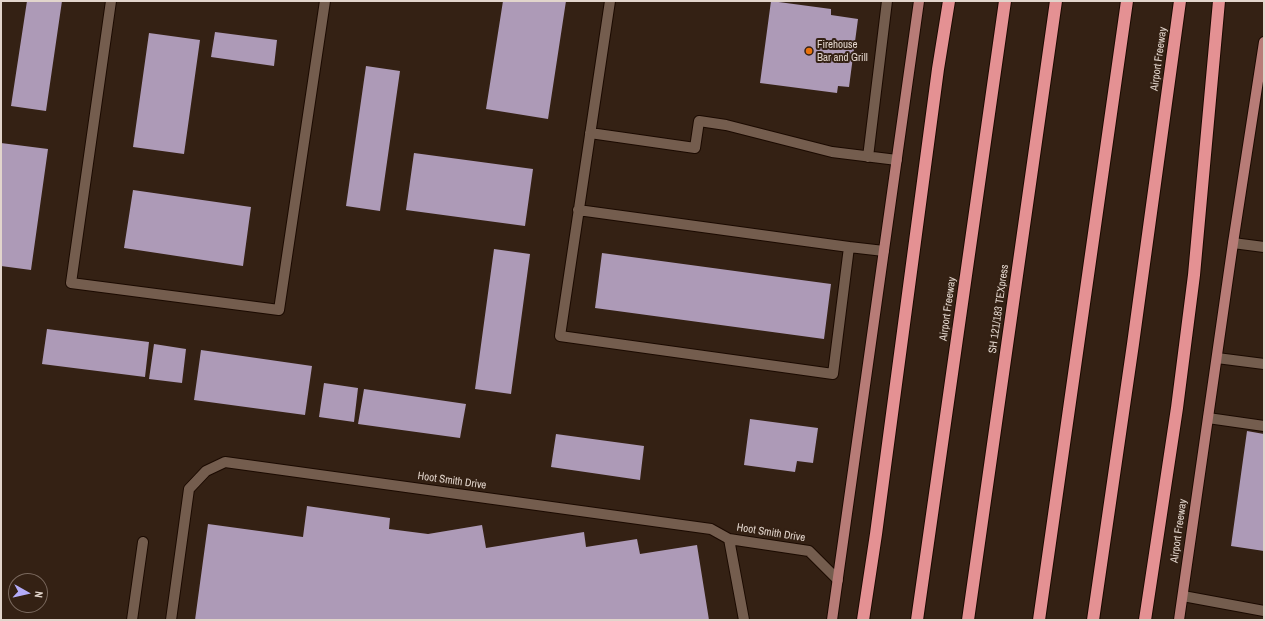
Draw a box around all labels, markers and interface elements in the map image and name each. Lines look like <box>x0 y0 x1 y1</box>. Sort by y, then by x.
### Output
street label: Airport Freeway <box>1148 26 1170 92</box>
place label: Firehouse Bar and Grill <box>817 38 868 64</box>
marker: Firehouse Bar and Grill <box>804 46 814 56</box>
street label: SH 121/183 TEXpress <box>986 264 1012 354</box>
street label: Airport Freeway <box>937 276 959 342</box>
street label: Hoot Smith Drive <box>417 470 487 492</box>
street label: Airport Freeway <box>1168 498 1190 564</box>
street label: Hoot Smith Drive <box>736 521 806 545</box>
north arrow <box>8 573 48 613</box>
text: N <box>32 590 46 599</box>

